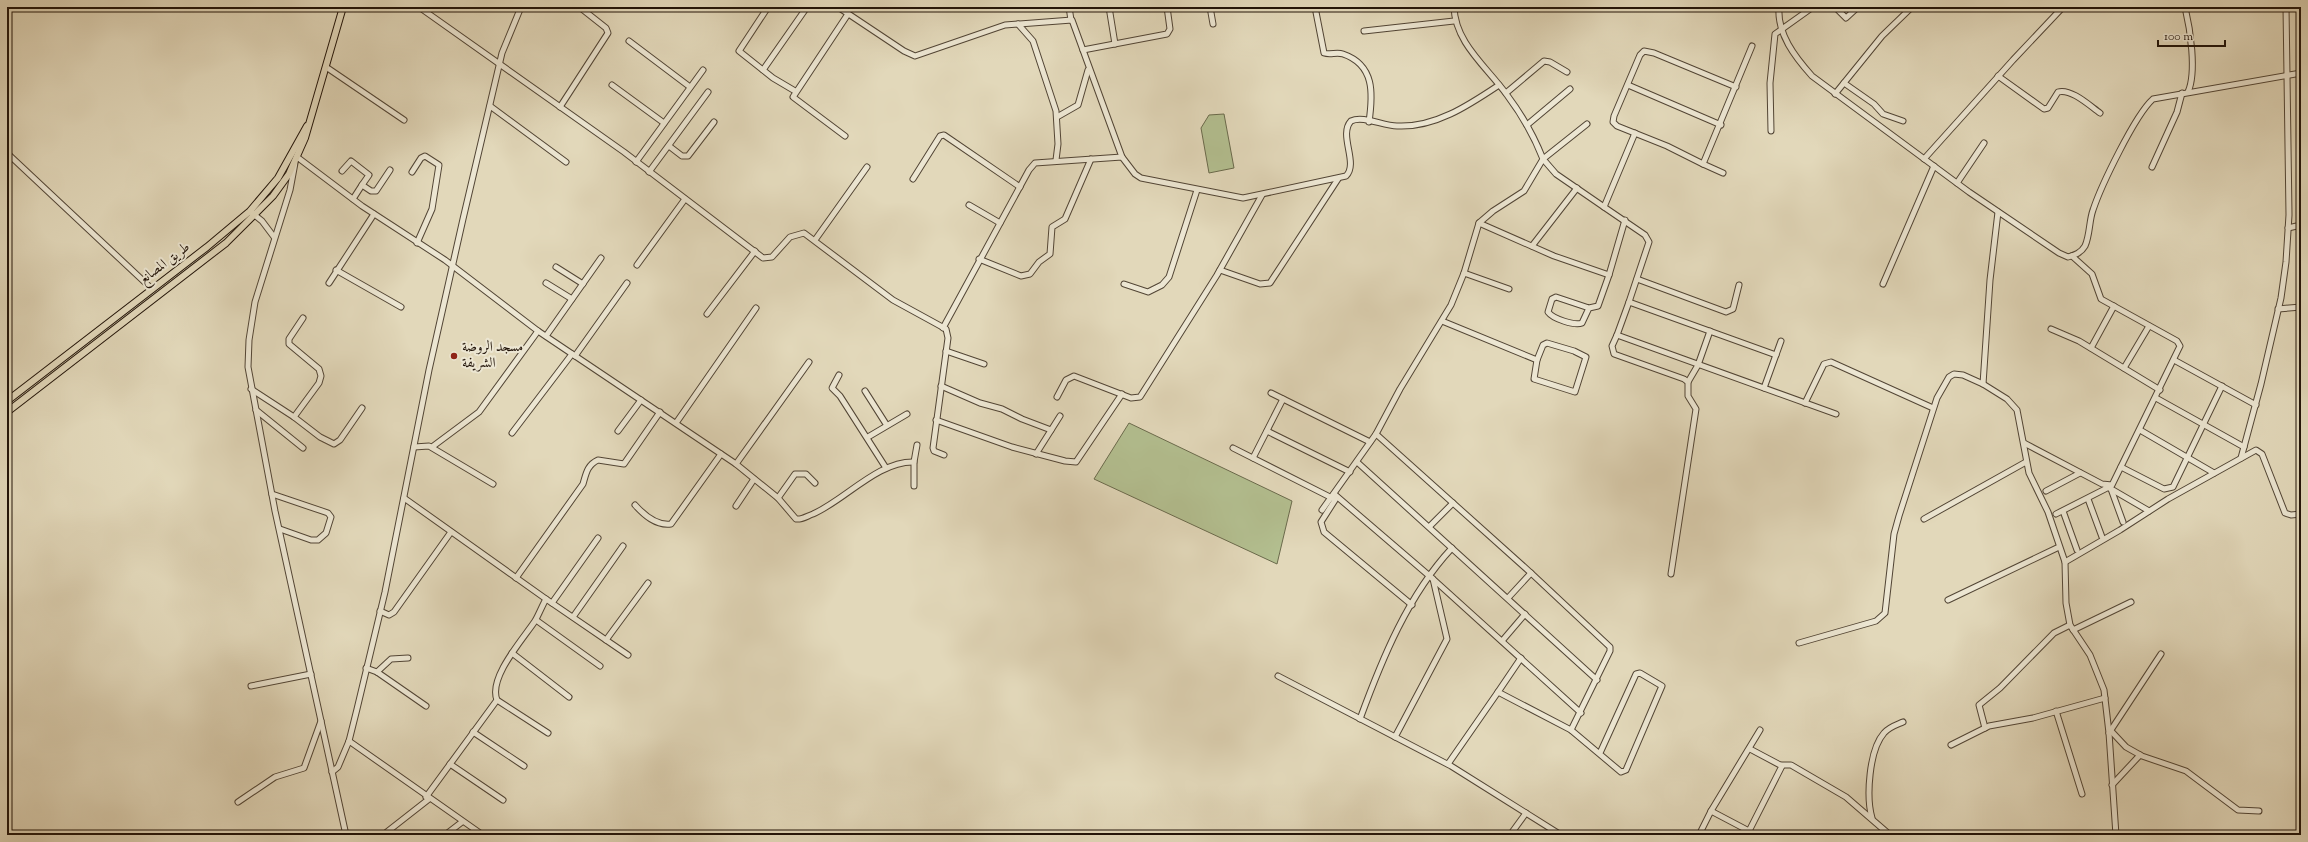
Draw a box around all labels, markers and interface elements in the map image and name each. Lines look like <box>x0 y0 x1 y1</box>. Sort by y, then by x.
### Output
scale bar <box>2158 22 2225 48</box>
text: 100 m <box>2164 28 2193 46</box>
street label: طريق المصانع <box>135 238 196 291</box>
place label: مسجد الروضة الشريفة <box>462 338 523 374</box>
marker: مسجد الروضة الشريفة <box>449 351 459 361</box>

